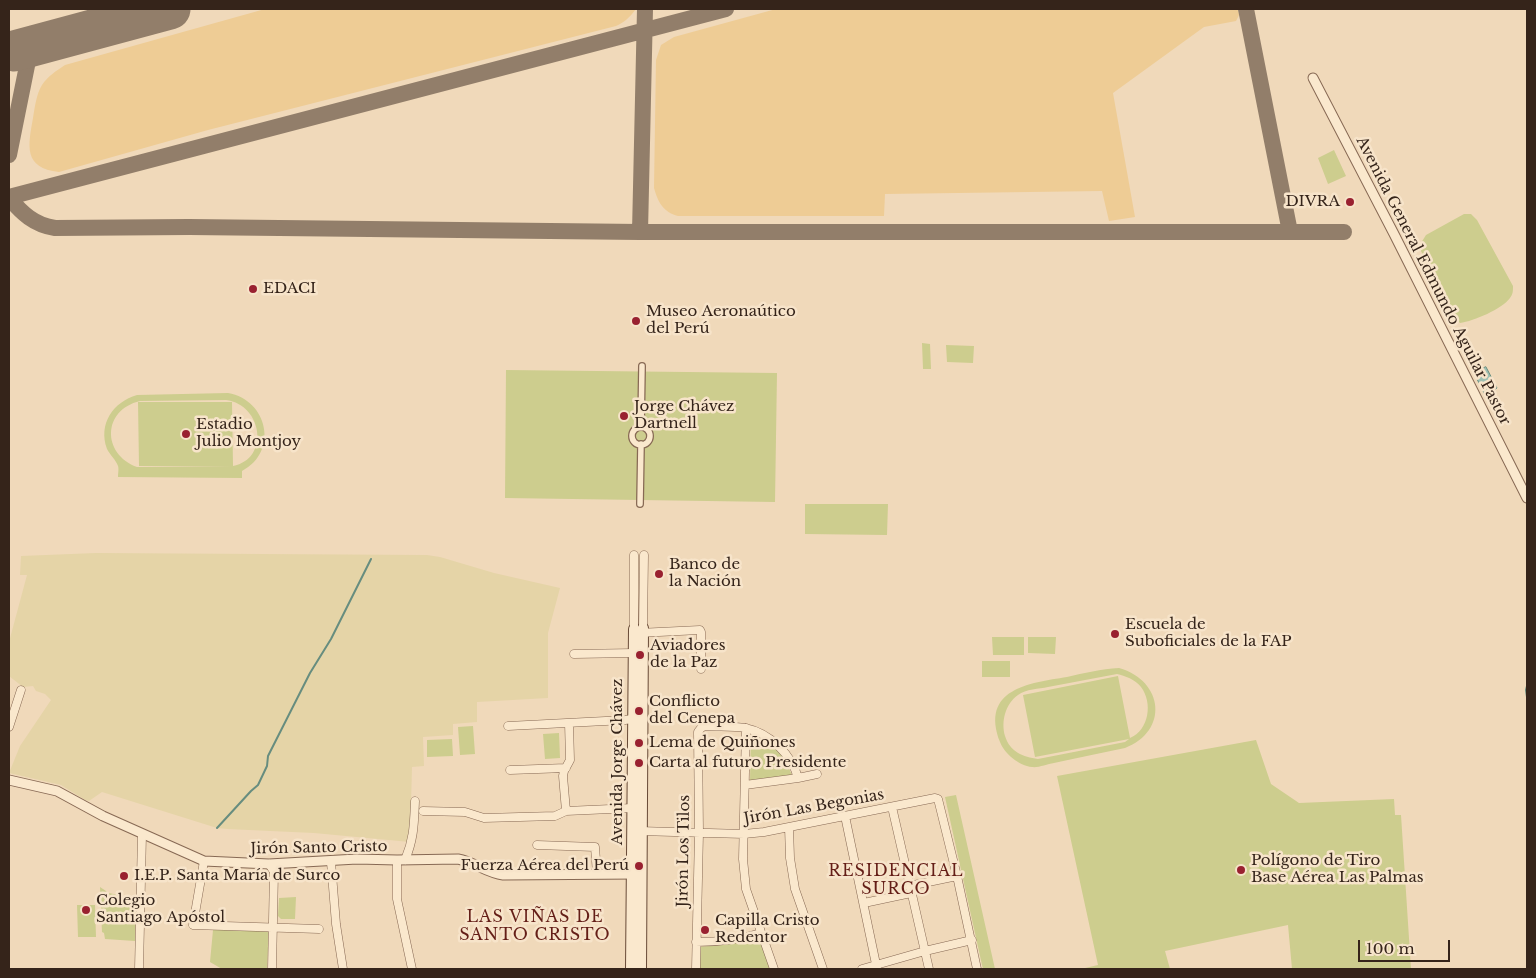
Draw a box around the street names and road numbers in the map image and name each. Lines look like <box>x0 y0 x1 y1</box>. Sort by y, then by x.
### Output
street label: Avenida General Edmundo Aguilar Pastor <box>1352 134 1514 428</box>
street label: Avenida Jorge Chávez <box>609 679 627 845</box>
street label: Jirón Las Begonias <box>743 786 885 828</box>
street label: Jirón Los Tilos <box>674 795 694 907</box>
street label: Jirón Santo Cristo <box>250 838 388 858</box>

